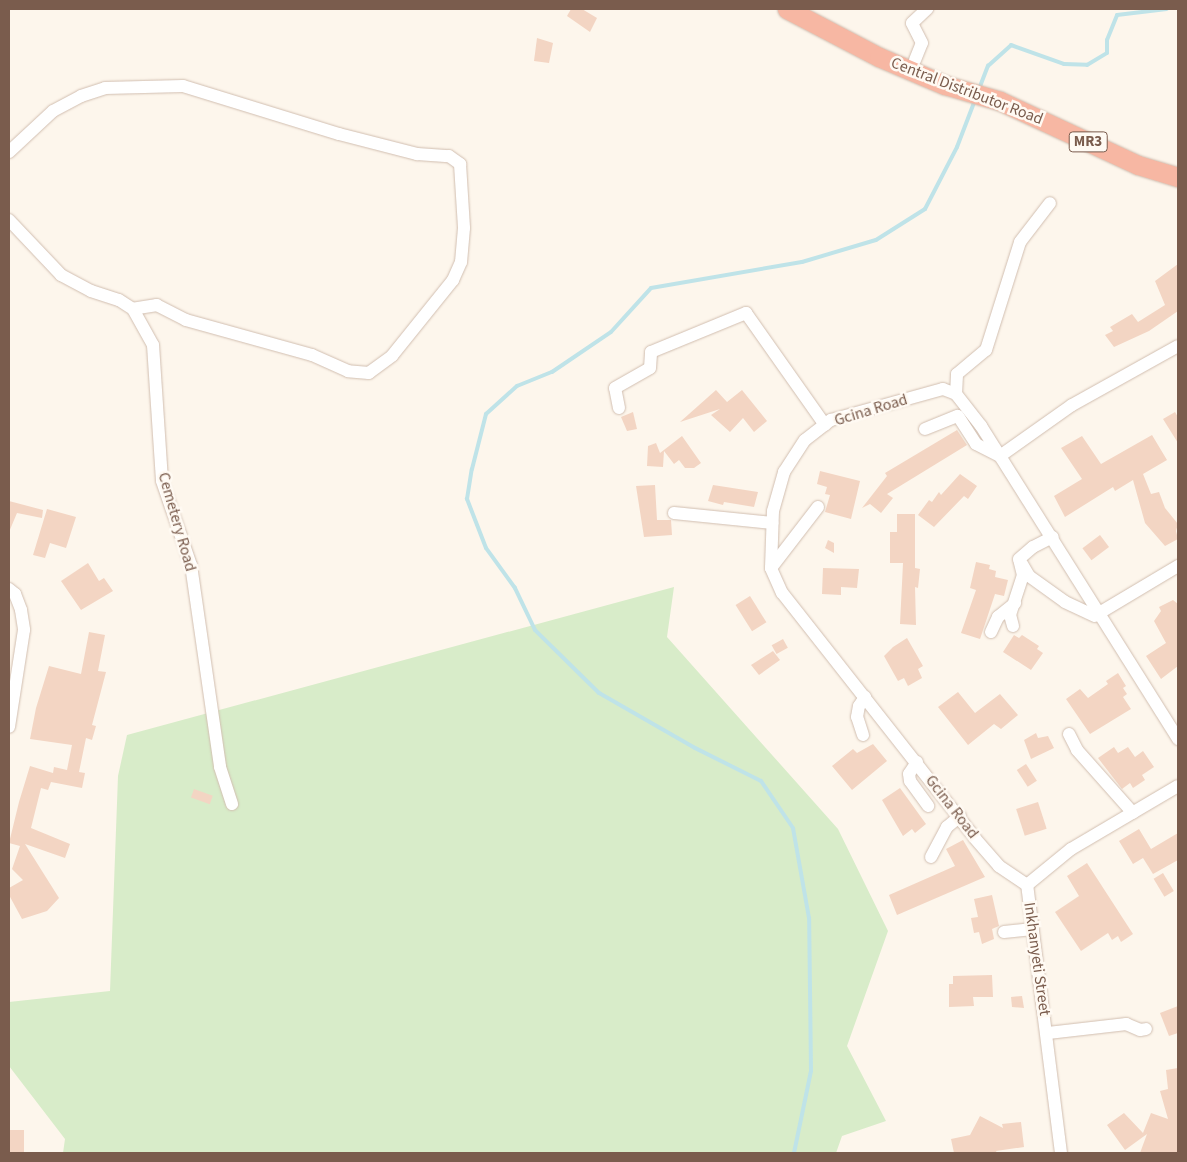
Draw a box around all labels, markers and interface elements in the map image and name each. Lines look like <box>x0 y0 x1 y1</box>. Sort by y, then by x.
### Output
street label: Central Distributor Road <box>888 53 1046 129</box>
road number: MR3 <box>1068 130 1108 154</box>
street label: Gcina Road <box>832 390 910 430</box>
street label: Cemetery Road <box>154 470 200 574</box>
street label: Gcina Road <box>921 771 983 843</box>
street label: Inkhanyeti Street <box>1020 901 1054 1017</box>

